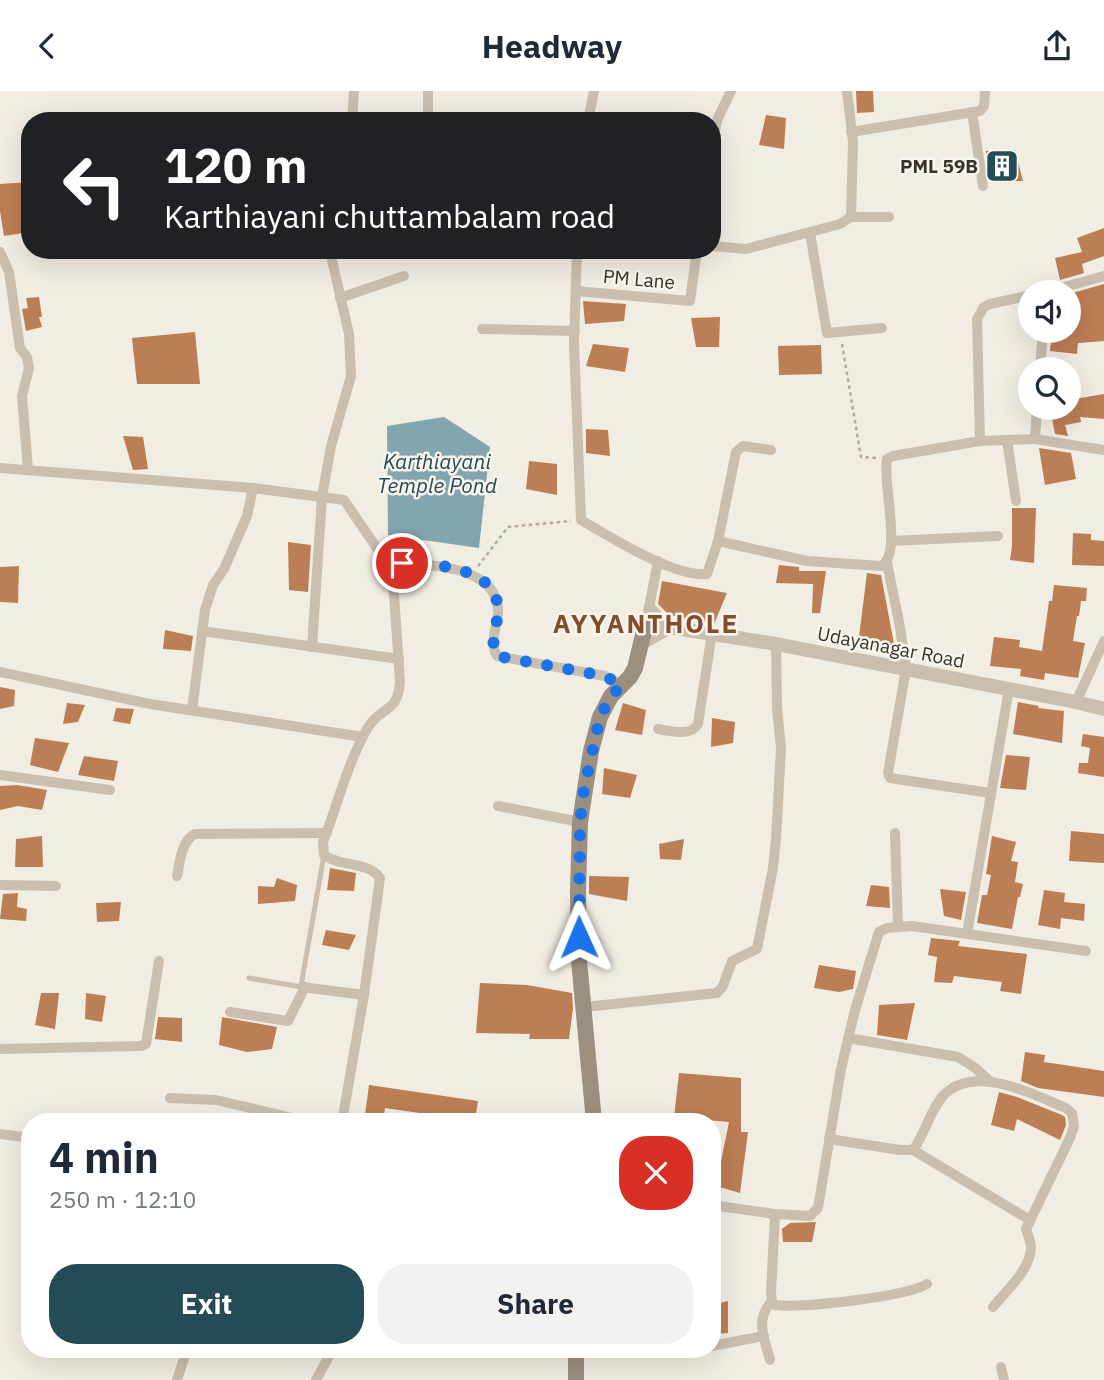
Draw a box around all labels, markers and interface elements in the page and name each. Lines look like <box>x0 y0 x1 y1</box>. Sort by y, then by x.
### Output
text: Headway <box>482 25 622 67</box>
icon: back <box>28 27 66 65</box>
icon: share <box>1038 27 1076 65</box>
text: 120 m <box>164 133 308 196</box>
icon: left <box>49 140 140 231</box>
building icon: PML 59B <box>983 147 1021 185</box>
place label: PML 59B <box>900 154 978 178</box>
text: Karthiayani chuttambalam road <box>164 195 615 237</box>
street label: PM Lane <box>602 264 676 294</box>
map controls <box>1018 280 1081 420</box>
button: sound <box>1018 280 1081 343</box>
button: search <box>1018 357 1081 420</box>
water label: Karthiayani Temple Pond <box>377 447 498 499</box>
pin <box>372 533 432 593</box>
icon: arrive <box>383 544 421 582</box>
district label: AYYANTHOLE <box>553 606 739 640</box>
street label: Udayanagar Road <box>815 621 967 673</box>
position arrow <box>542 900 616 974</box>
text: 4 min <box>49 1130 159 1185</box>
button: close <box>619 1136 693 1210</box>
text: 250 m · 12:10 <box>49 1184 196 1214</box>
button: Exit <box>49 1264 364 1344</box>
button: Share <box>378 1264 693 1344</box>

